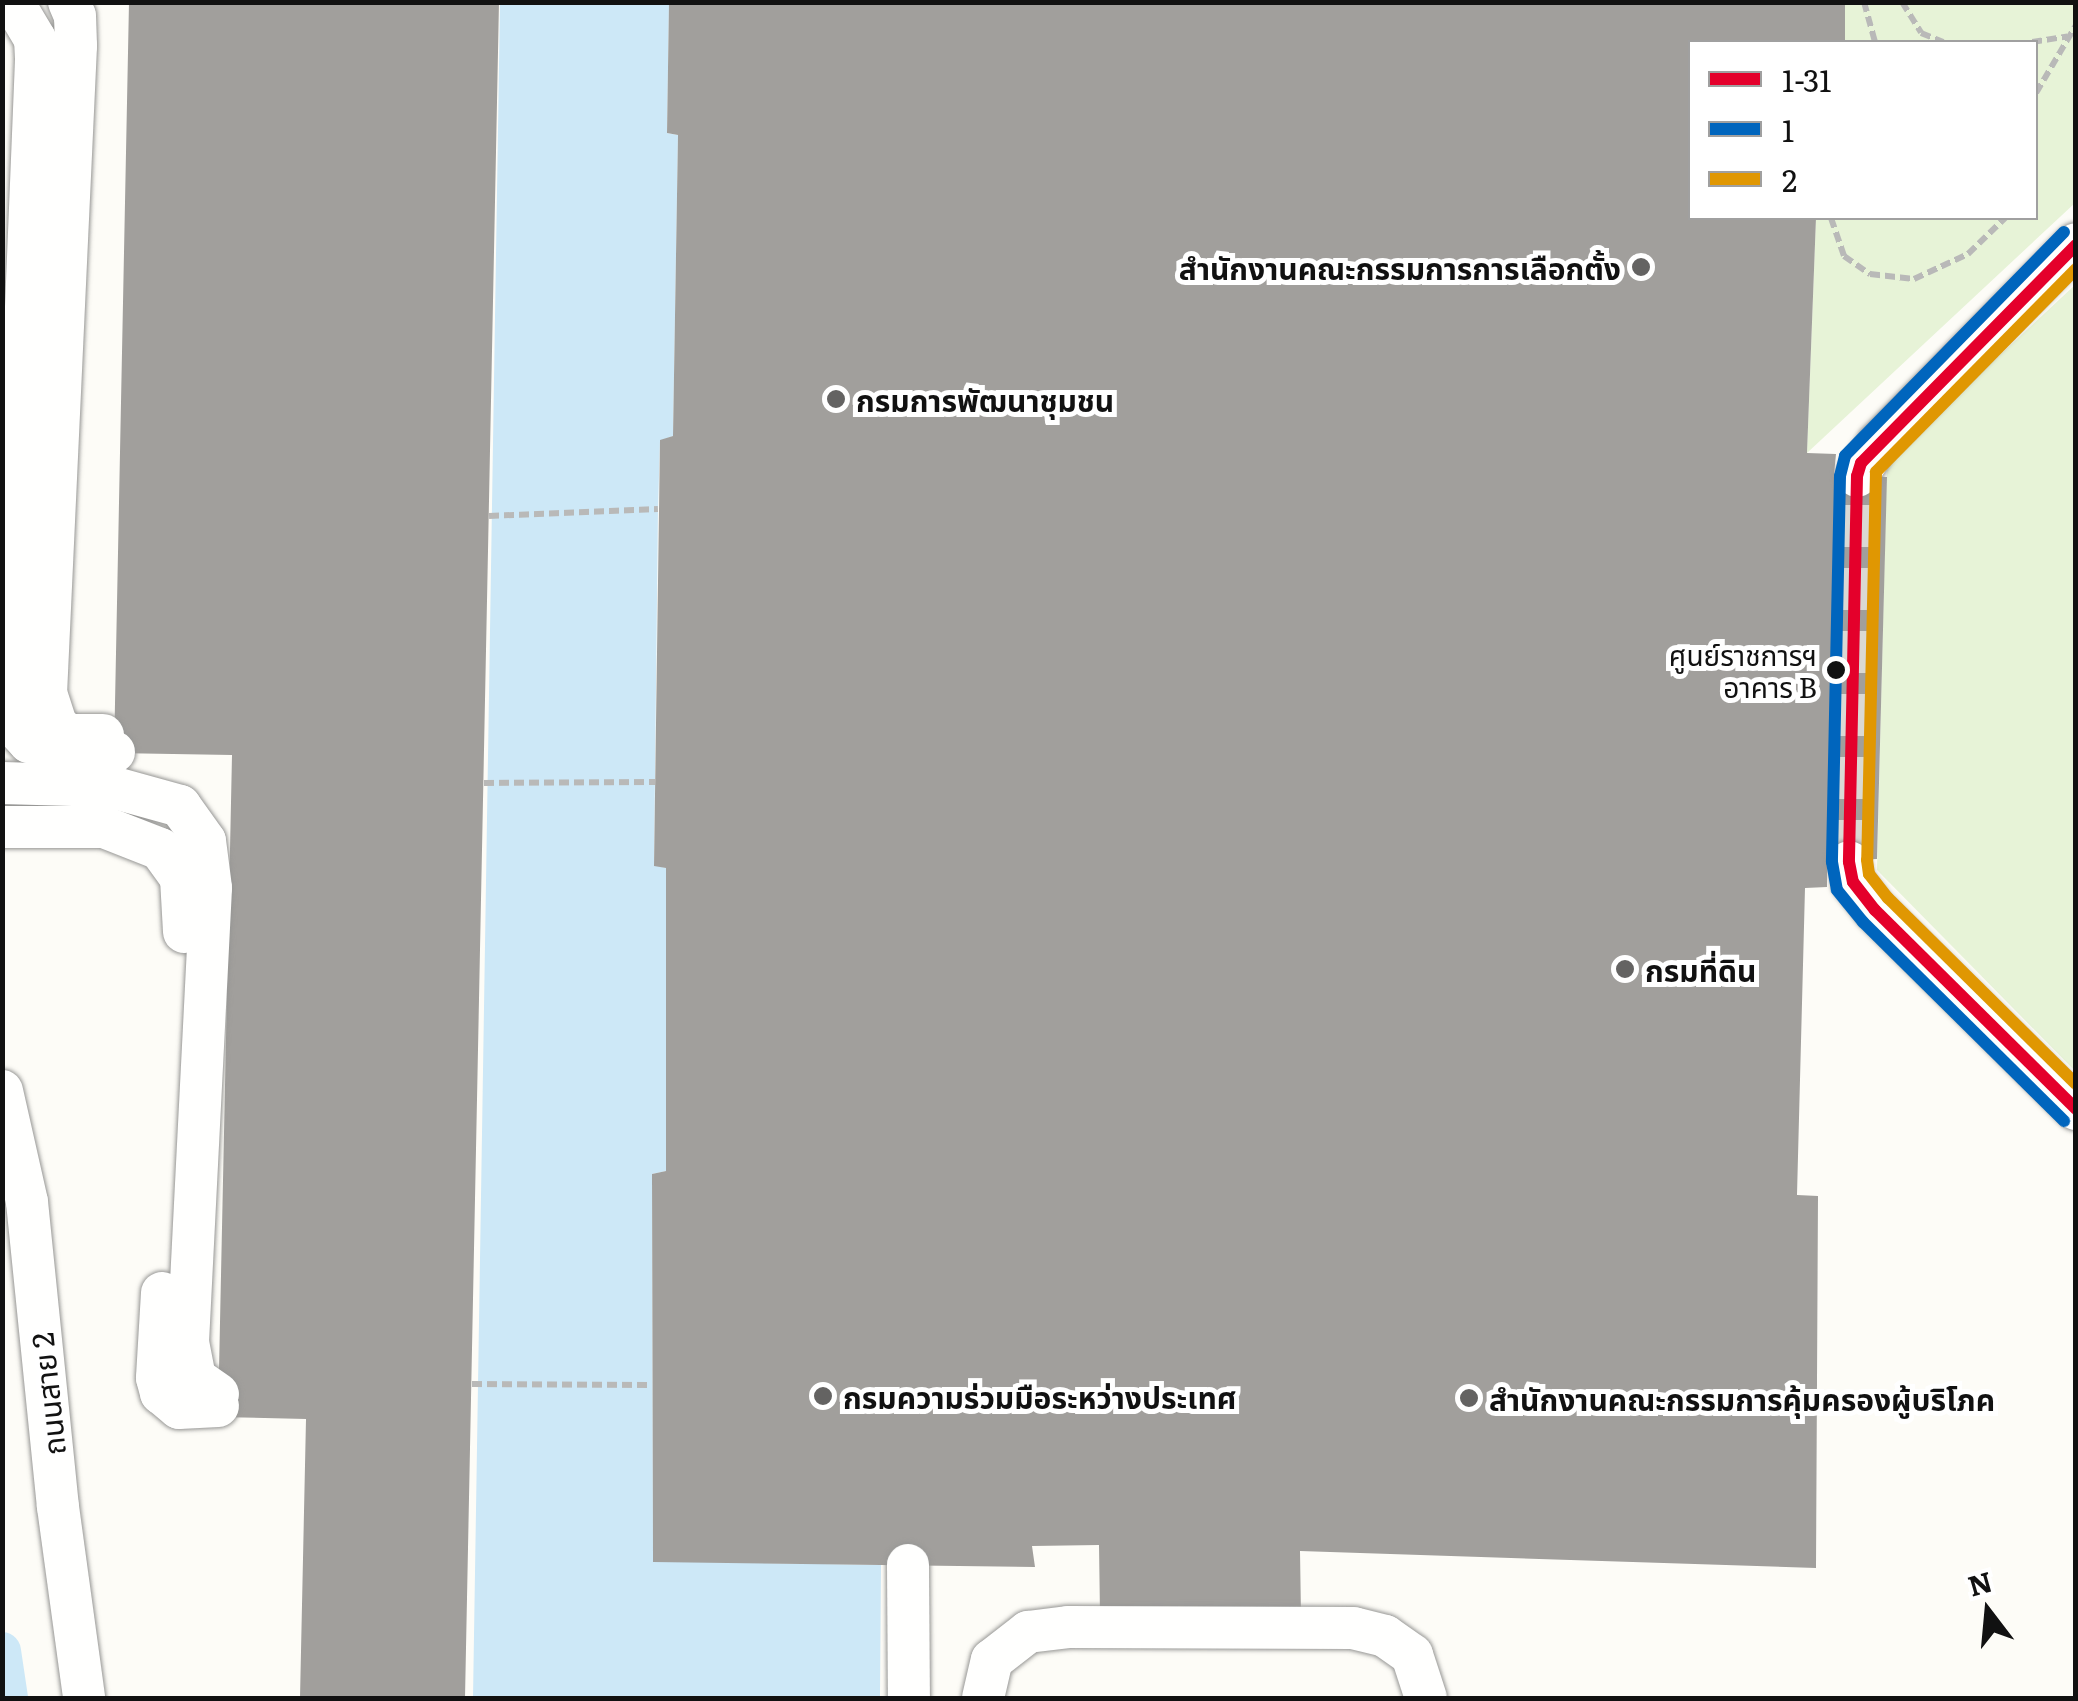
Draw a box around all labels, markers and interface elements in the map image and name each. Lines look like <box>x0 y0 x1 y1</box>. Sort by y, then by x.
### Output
legend <box>1688 40 2038 220</box>
text: 1-31 <box>1782 57 1832 101</box>
text: 1 <box>1782 107 1794 151</box>
text: 2 <box>1782 157 1797 201</box>
place label: สำนักงานคณะกรรมการการเลือกตั้ง <box>1179 249 1621 285</box>
marker: สำนักงานคณะกรรมการการเลือกตั้ง <box>1630 256 1652 278</box>
place label: กรมการพัฒนาชุมชน <box>856 381 1114 417</box>
marker: กรมการพัฒนาชุมชน <box>825 388 847 410</box>
place label: ศูนย์ราชการฯ อาคาร B <box>1669 637 1817 703</box>
marker: ศูนย์ราชการฯ อาคาร B <box>1826 660 1846 680</box>
place label: กรมที่ดิน <box>1645 951 1756 987</box>
marker: กรมที่ดิน <box>1614 958 1636 980</box>
street label: ถนนสาย 2 <box>23 1331 71 1457</box>
place label: กรมความร่วมมือระหว่างประเทศ <box>843 1378 1237 1414</box>
place label: สำนักงานคณะกรรมการคุ้มครองผู้บริโภค <box>1489 1380 1995 1416</box>
marker: กรมความร่วมมือระหว่างประเทศ <box>812 1385 834 1407</box>
marker: สำนักงานคณะกรรมการคุ้มครองผู้บริโภค <box>1458 1387 1480 1409</box>
text: N <box>1963 1559 1997 1606</box>
north arrow <box>1938 1561 2038 1661</box>

